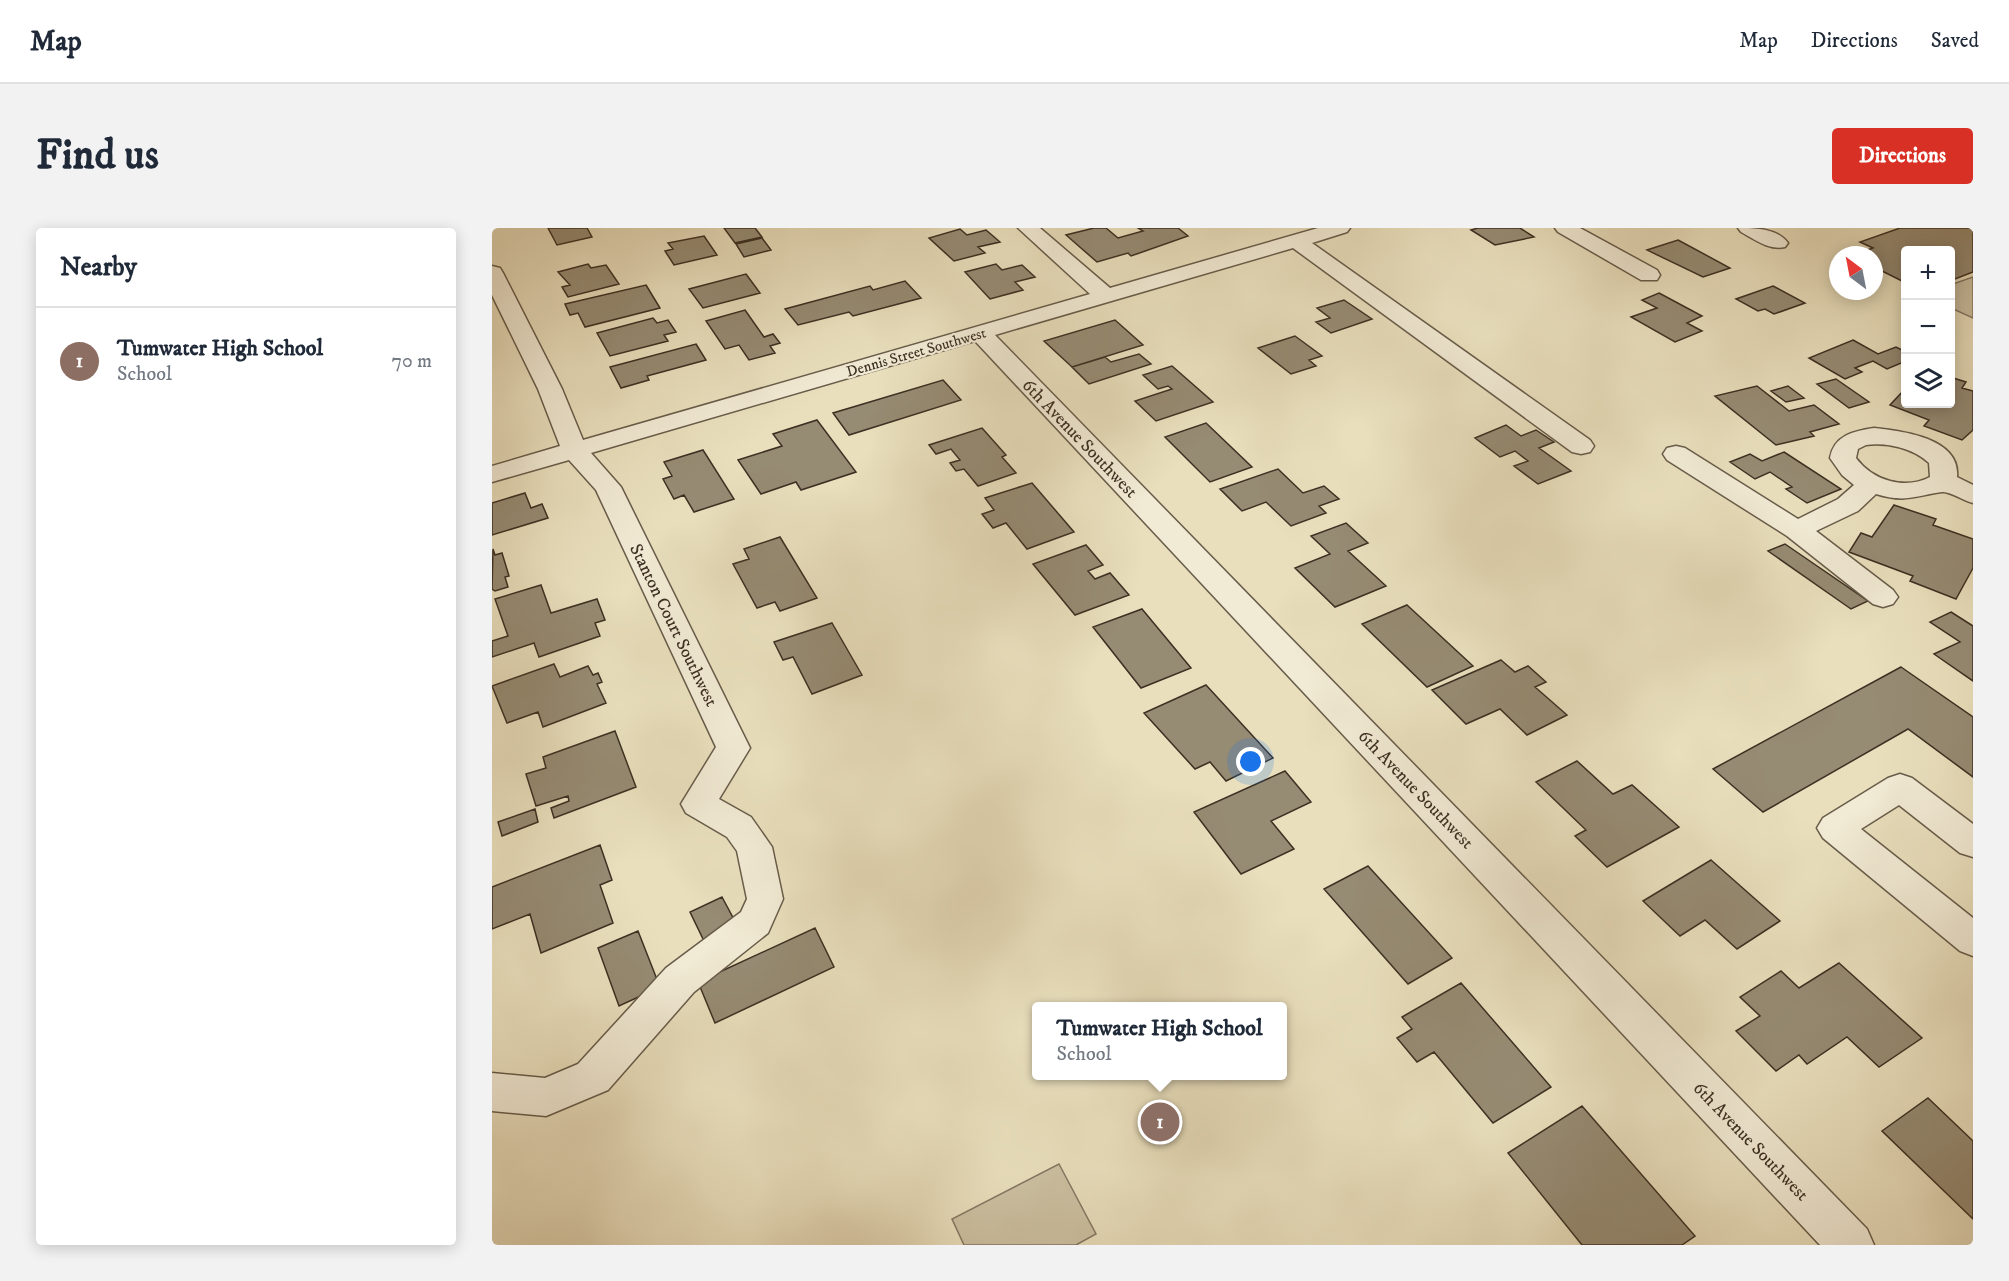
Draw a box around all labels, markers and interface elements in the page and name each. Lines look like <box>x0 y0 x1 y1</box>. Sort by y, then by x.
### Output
text: Map <box>30 24 82 59</box>
text: Map <box>1739 28 1778 54</box>
text: Directions <box>1811 28 1898 54</box>
text: Saved <box>1931 28 1979 54</box>
button: Directions <box>1832 128 1973 184</box>
text: Find us <box>36 130 159 182</box>
north arrow <box>1829 246 1883 300</box>
map controls <box>1901 246 1955 408</box>
button: + <box>1901 246 1955 300</box>
text: Nearby <box>60 251 137 284</box>
button: − <box>1901 300 1955 354</box>
street label: Dennis Street Southwest <box>844 323 988 382</box>
text: Tumwater High School <box>117 335 323 362</box>
text: 1 <box>76 349 83 374</box>
text: 70 m <box>391 349 432 374</box>
button: layers <box>1901 354 1955 408</box>
text: School <box>117 362 172 387</box>
street label: 6th Avenue Southwest <box>1017 375 1142 503</box>
street label: Stanton Court Southwest <box>624 540 722 711</box>
street label: 6th Avenue Southwest <box>1353 726 1478 854</box>
your location <box>1236 747 1265 776</box>
popup <box>1032 1002 1287 1080</box>
text: Tumwater High School <box>1056 1015 1263 1042</box>
text: School <box>1056 1042 1111 1067</box>
street label: 6th Avenue Southwest <box>1688 1078 1813 1206</box>
pin: 1 <box>1140 1100 1180 1144</box>

